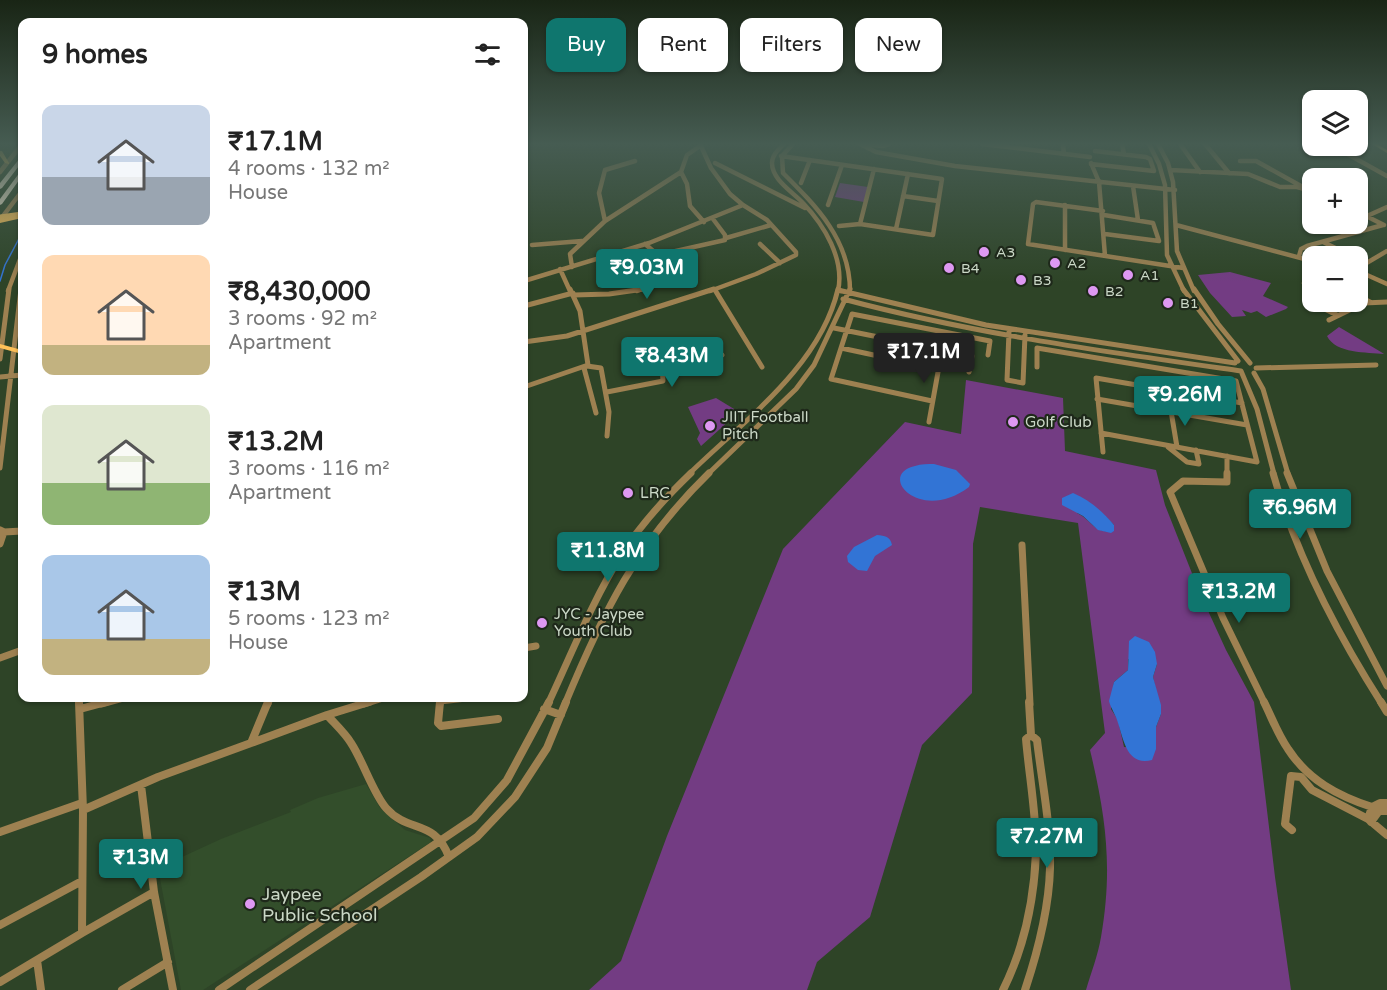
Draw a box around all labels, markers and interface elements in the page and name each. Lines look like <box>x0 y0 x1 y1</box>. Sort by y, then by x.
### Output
chip: Buy <box>546 18 626 72</box>
chip: Rent <box>638 18 728 72</box>
chip: Filters <box>740 18 843 72</box>
chip: New <box>855 18 942 72</box>
icon: filters <box>471 38 504 71</box>
text: 9 homes <box>42 39 148 70</box>
map controls <box>1302 90 1368 312</box>
button: layers <box>1302 90 1368 156</box>
text: ₹17.1M <box>228 126 323 157</box>
icon: home <box>90 129 162 201</box>
text: 4 rooms · 132 m² <box>228 157 390 181</box>
button: + <box>1302 168 1368 234</box>
text: House <box>228 181 288 205</box>
place label: A3 <box>996 244 1015 261</box>
marker: A3 <box>977 245 991 259</box>
button: − <box>1302 246 1368 312</box>
pin: ₹9.03M <box>598 249 696 300</box>
place label: A2 <box>1067 255 1086 272</box>
text: ₹9.03M <box>610 256 684 280</box>
marker: A2 <box>1048 256 1062 270</box>
place label: B4 <box>961 260 980 277</box>
marker: B4 <box>942 261 956 275</box>
place label: A1 <box>1140 267 1159 284</box>
marker: A1 <box>1121 268 1135 282</box>
place label: B3 <box>1033 272 1052 289</box>
marker: B3 <box>1014 273 1028 287</box>
text: ₹8,430,000 <box>228 276 371 307</box>
icon: home <box>90 279 162 351</box>
place label: B2 <box>1105 283 1124 300</box>
marker: B2 <box>1086 284 1100 298</box>
place label: B1 <box>1180 295 1199 312</box>
marker: B1 <box>1161 296 1175 310</box>
text: 3 rooms · 92 m² <box>228 307 377 331</box>
text: Apartment <box>228 331 331 355</box>
pin: ₹17.1M <box>875 333 973 384</box>
pin: ₹8.43M <box>623 337 721 388</box>
text: ₹17.1M <box>888 340 960 364</box>
text: ₹8.43M <box>635 344 709 368</box>
pin: ₹9.26M <box>1136 376 1234 427</box>
text: ₹9.26M <box>1148 383 1222 407</box>
place label: JIIT Football Pitch <box>722 408 808 443</box>
place label: Golf Club <box>1025 413 1092 431</box>
marker: Golf Club <box>1006 415 1020 429</box>
marker: JIIT Football Pitch <box>703 419 717 433</box>
text: ₹13.2M <box>228 426 324 457</box>
icon: home <box>90 429 162 501</box>
text: 3 rooms · 116 m² <box>228 457 390 481</box>
text: Apartment <box>228 481 331 505</box>
place label: LRC <box>640 484 670 502</box>
marker: LRC <box>621 486 635 500</box>
pin: ₹6.96M <box>1251 489 1349 540</box>
text: ₹6.96M <box>1263 496 1337 520</box>
pin: ₹11.8M <box>559 532 657 583</box>
text: ₹11.8M <box>571 539 645 563</box>
pin: ₹13.2M <box>1190 573 1288 624</box>
text: ₹13M <box>228 576 301 607</box>
icon: home <box>90 579 162 651</box>
text: ₹13.2M <box>1202 580 1276 604</box>
place label: JYC - Jaypee Youth Club <box>554 605 644 640</box>
text: 5 rooms · 123 m² <box>228 607 390 631</box>
marker: JYC - Jaypee Youth Club <box>535 616 549 630</box>
text: House <box>228 631 288 655</box>
pin: ₹7.27M <box>998 818 1096 869</box>
text: ₹7.27M <box>1011 825 1083 849</box>
pin: ₹13M <box>105 839 177 890</box>
text: ₹13M <box>113 846 169 870</box>
place label: Jaypee Public School <box>262 883 378 926</box>
marker: Jaypee Public School <box>243 897 257 911</box>

